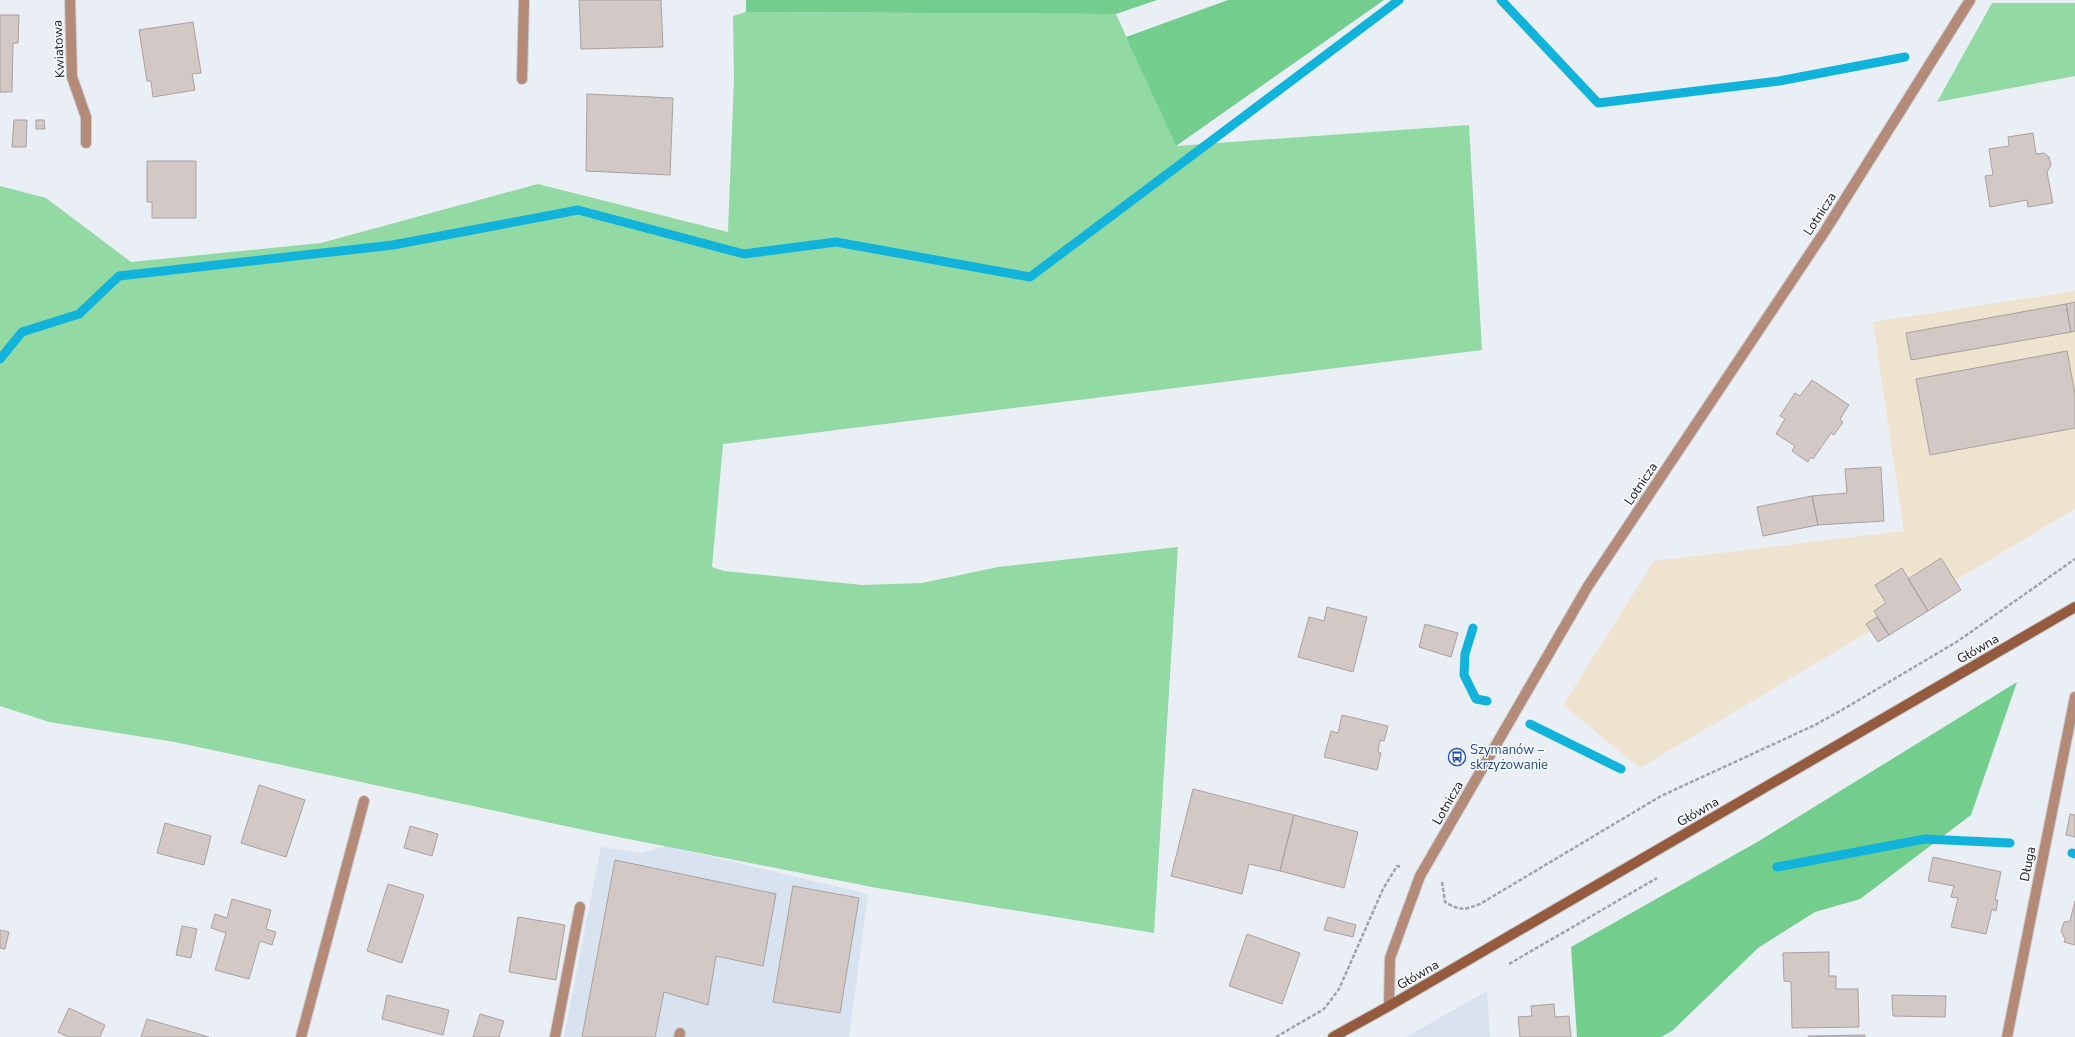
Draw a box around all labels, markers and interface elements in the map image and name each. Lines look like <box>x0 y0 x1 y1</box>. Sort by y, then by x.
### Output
street label: Kwiatowa <box>48 20 70 78</box>
street label: Lotnicza <box>1799 189 1841 239</box>
street label: Lotnicza <box>1620 459 1662 509</box>
street label: Główna <box>1954 630 2002 668</box>
place label: Szymanów – skrzyżowanie <box>1470 741 1548 774</box>
bus stop icon: Szymanów – skrzyżowanie <box>1447 747 1467 767</box>
street label: Lotnicza <box>1428 778 1468 828</box>
street label: Główna <box>1674 793 1722 831</box>
street label: Długa <box>2016 845 2040 883</box>
street label: Główna <box>1394 956 1442 994</box>

